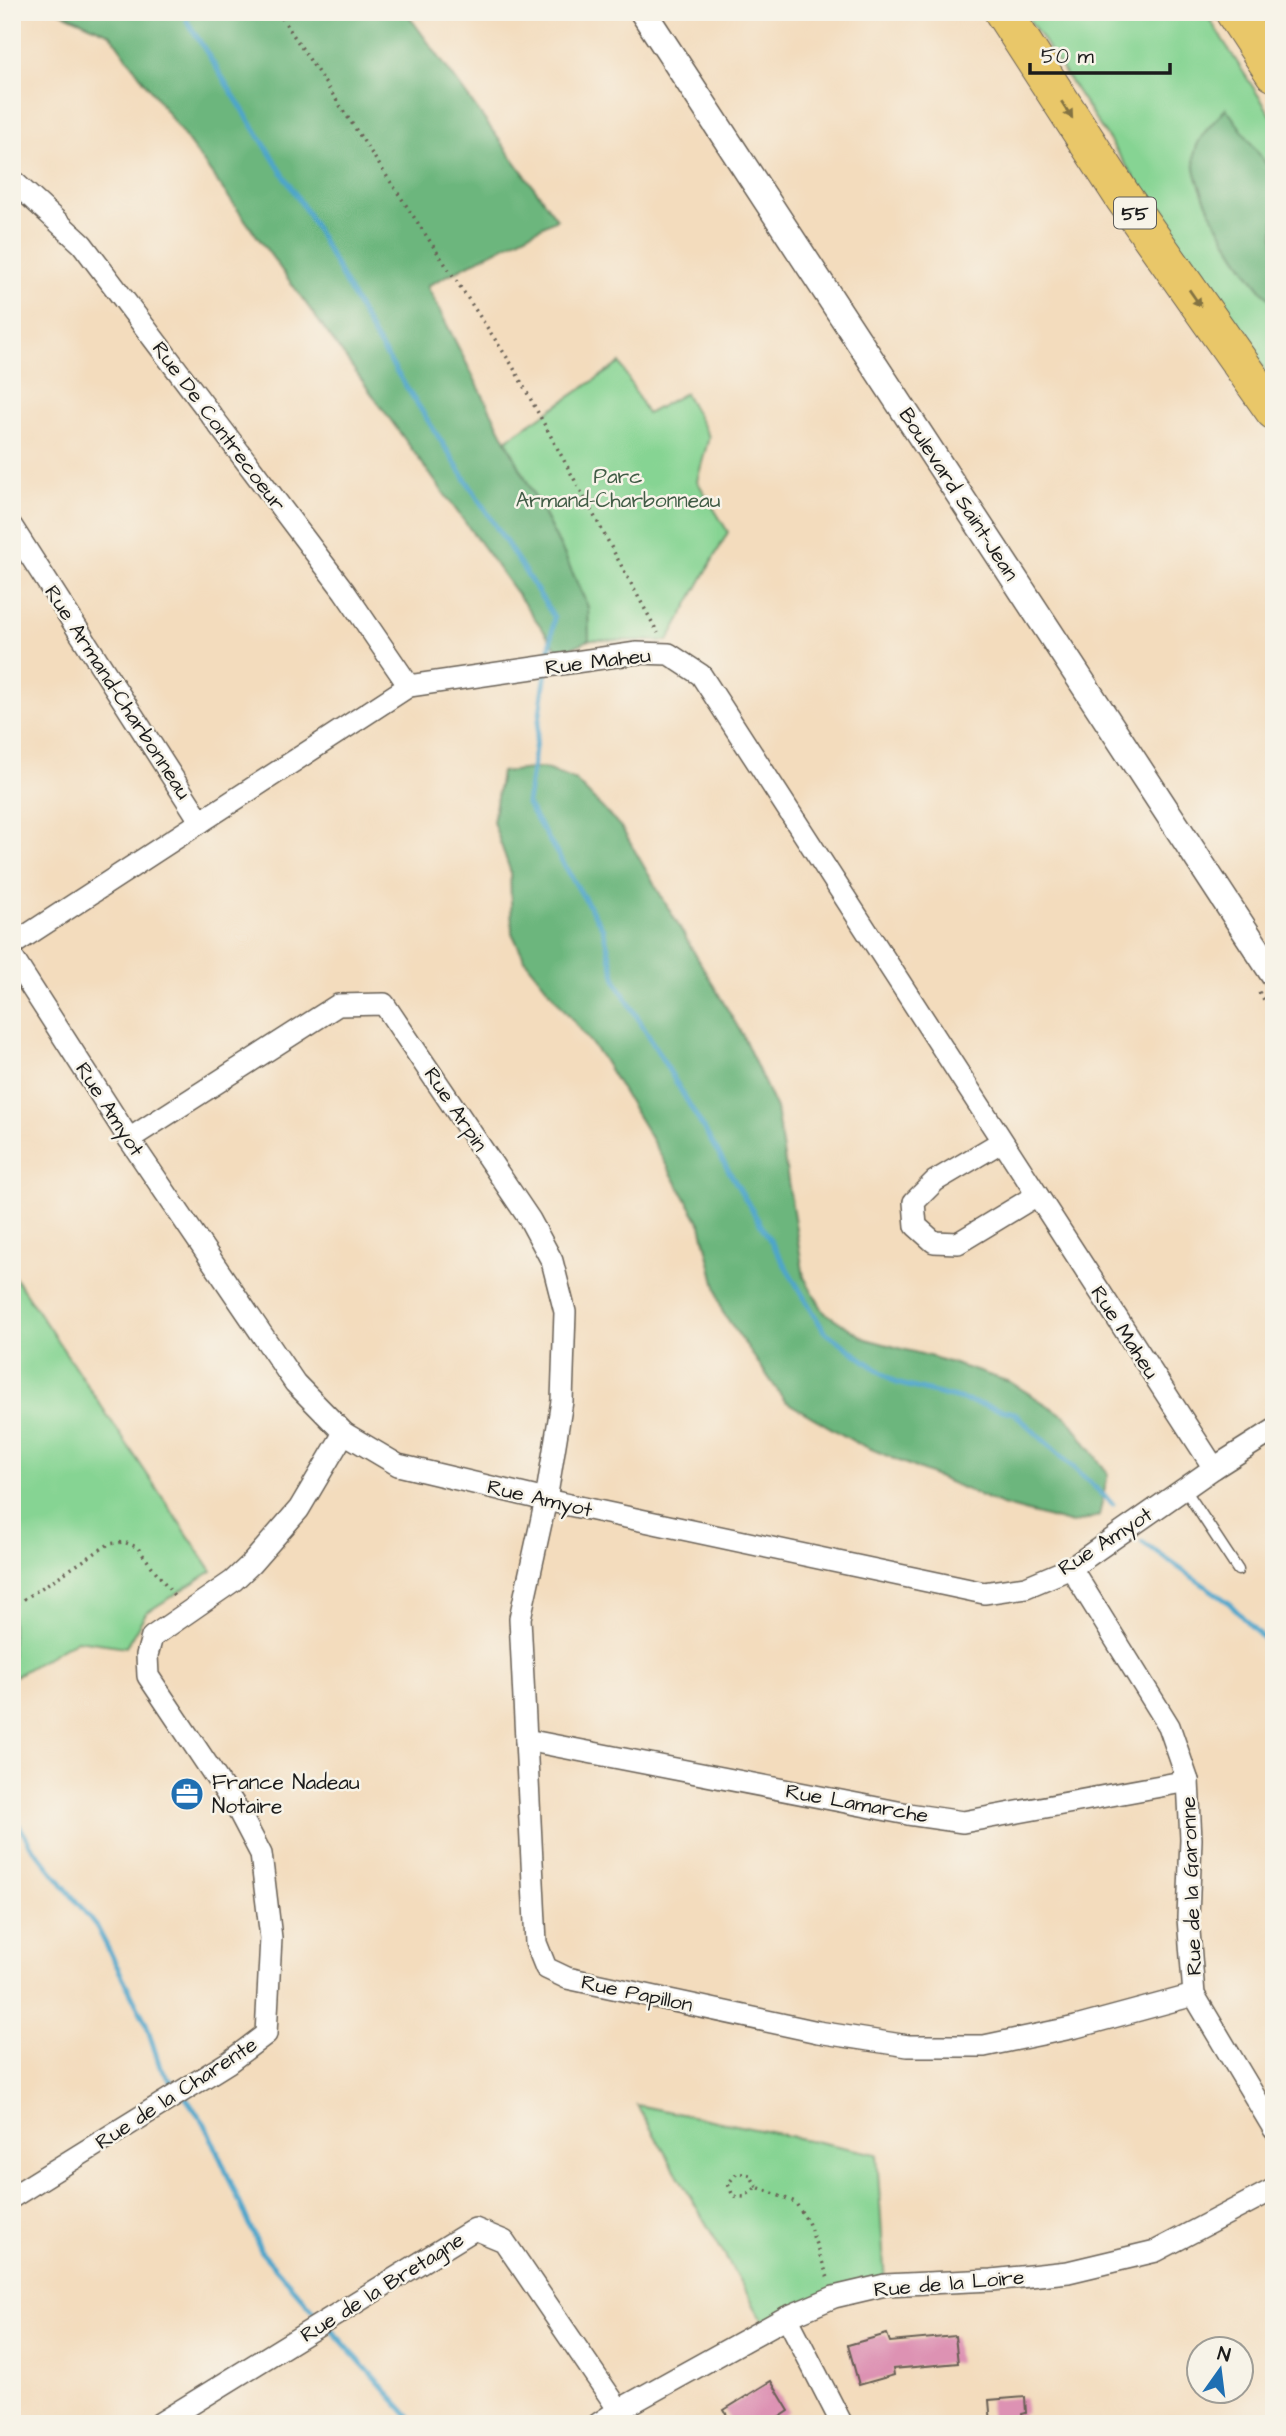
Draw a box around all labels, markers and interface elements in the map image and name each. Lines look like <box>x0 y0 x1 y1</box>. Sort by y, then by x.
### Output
scale bar <box>1030 32 1170 76</box>
text: 50 m <box>1041 42 1095 71</box>
one-way arrow <box>1060 101 1073 120</box>
road number: 55 <box>1114 197 1156 228</box>
one-way arrow <box>1188 289 1201 308</box>
street label: Rue De Contrecoeur <box>145 335 292 518</box>
street label: Boulevard Saint-Jean <box>892 402 1025 586</box>
park label: Parc Armand-Charbonneau <box>516 462 721 515</box>
street label: Rue Armand-Charbonneau <box>37 579 198 805</box>
street label: Rue Maheu <box>544 641 653 682</box>
street label: Rue Amyot <box>67 1056 151 1164</box>
street label: Rue Arpin <box>416 1061 494 1158</box>
street label: Rue Maheu <box>1084 1280 1166 1385</box>
street label: Rue Amyot <box>484 1472 596 1527</box>
street label: Rue Amyot <box>1052 1500 1160 1584</box>
place label: France Nadeau Notaire <box>212 1768 360 1821</box>
office icon: France Nadeau Notaire <box>168 1775 206 1813</box>
street label: Rue Lamarche <box>783 1777 930 1830</box>
street label: Rue de la Garonne <box>1174 1796 1209 1976</box>
street label: Rue Papillon <box>578 1968 695 2020</box>
street label: Rue de la Charente <box>90 2030 263 2157</box>
street label: Rue de la Bretagne <box>295 2225 471 2351</box>
street label: Rue de la Loire <box>873 2262 1025 2305</box>
north arrow <box>1184 2334 1254 2404</box>
text: N <box>1215 2340 1233 2370</box>

